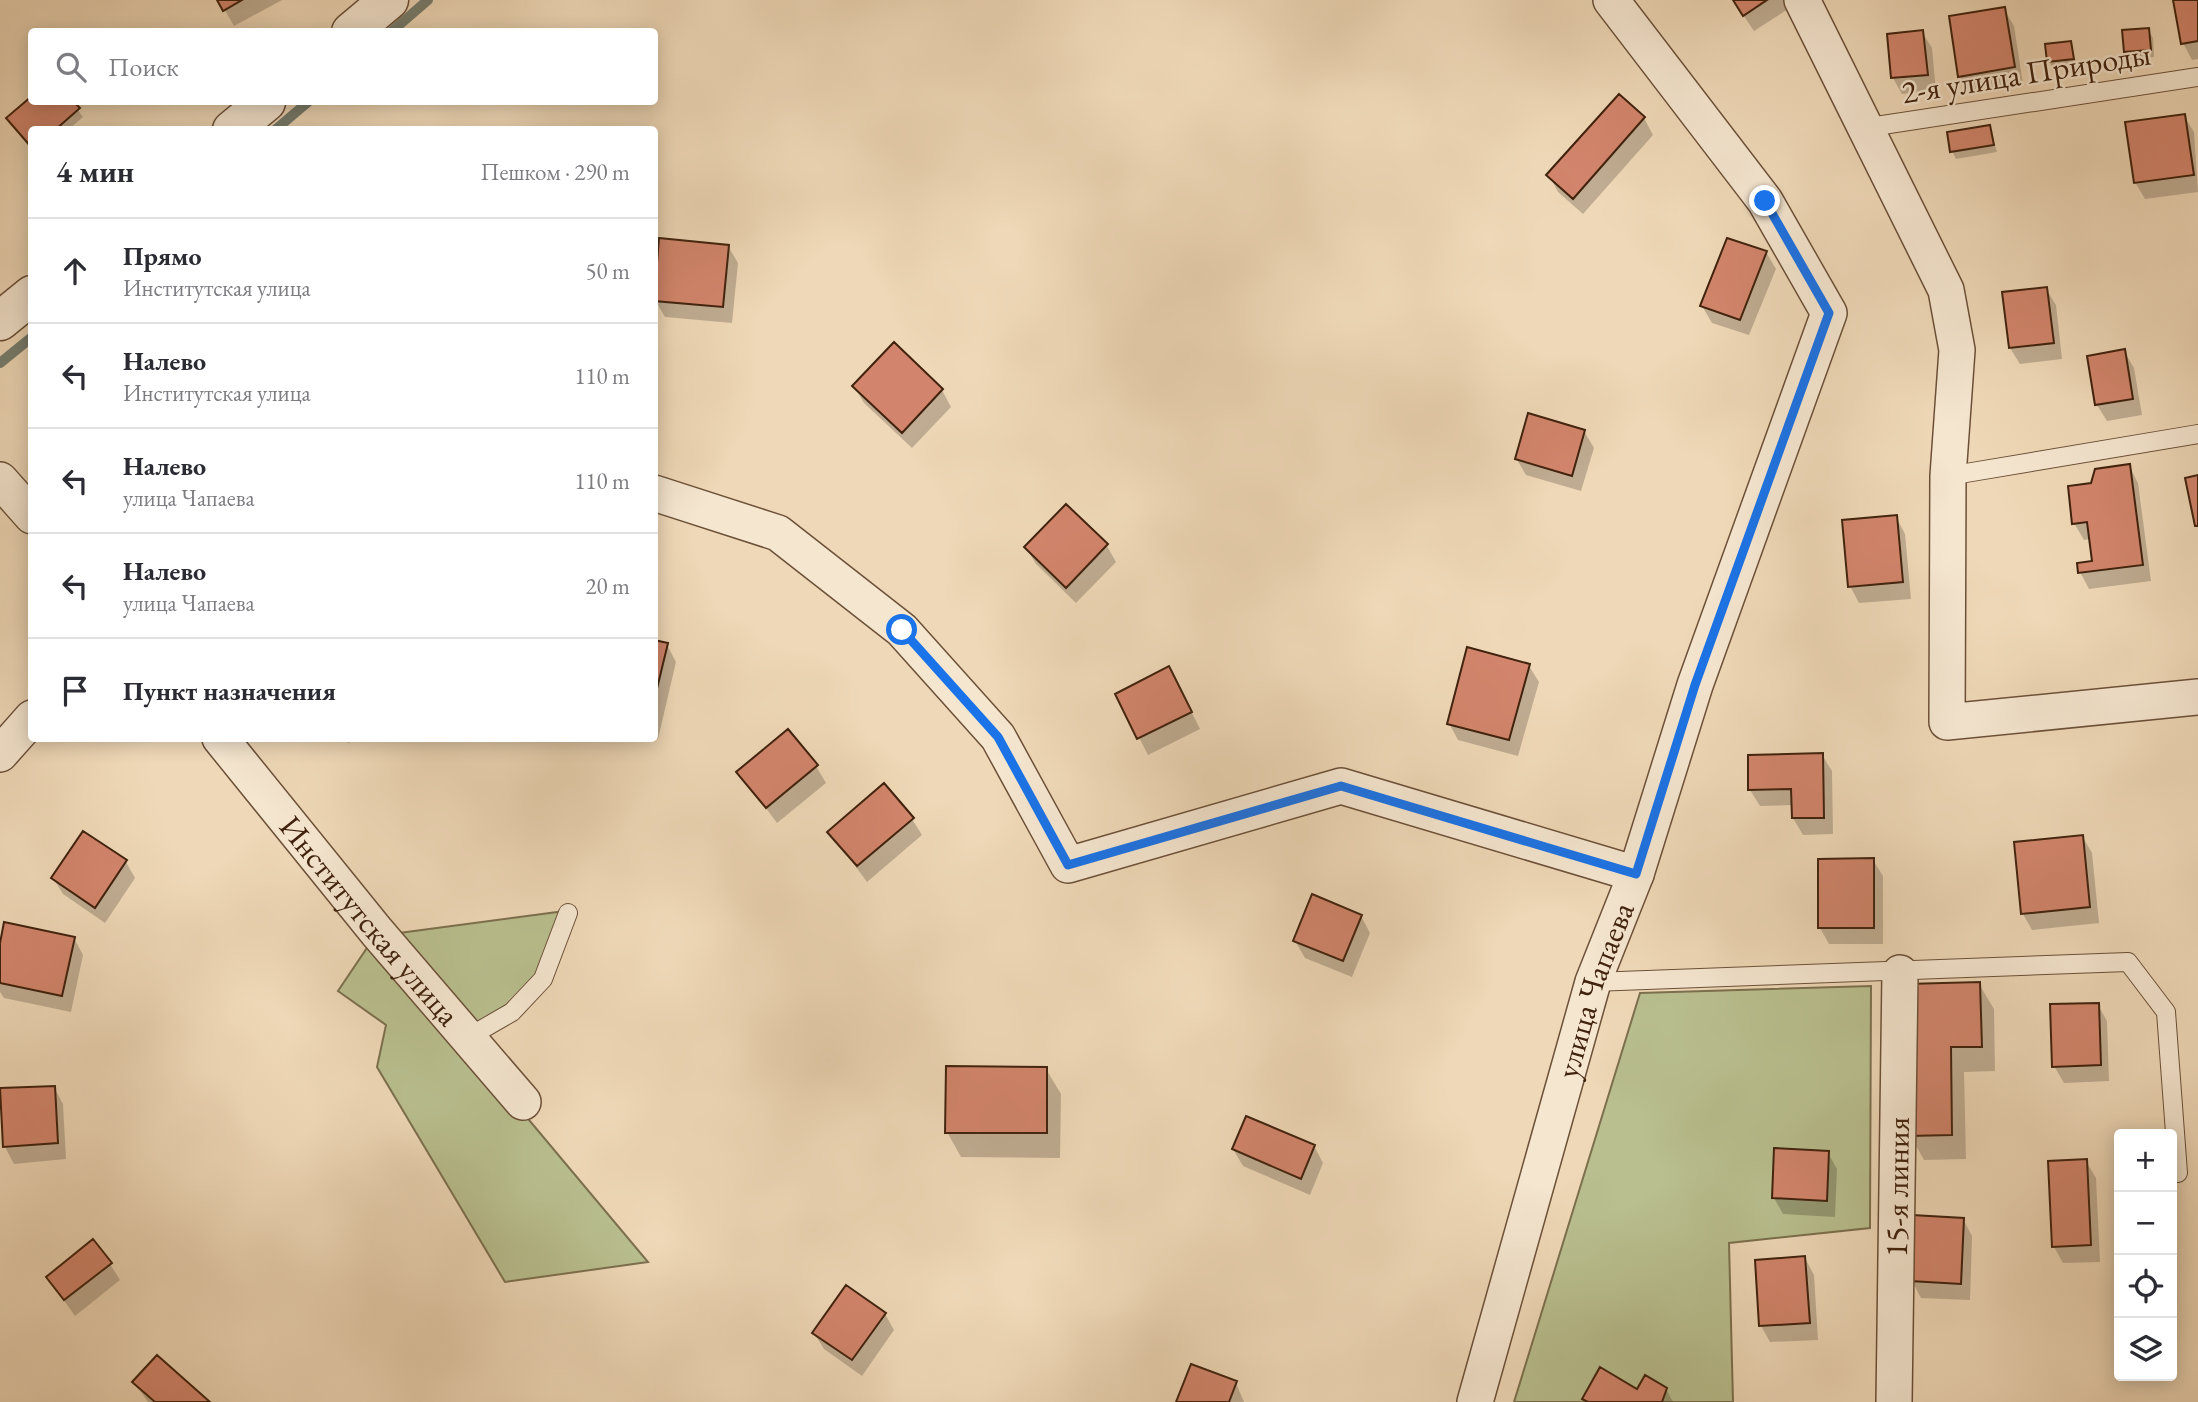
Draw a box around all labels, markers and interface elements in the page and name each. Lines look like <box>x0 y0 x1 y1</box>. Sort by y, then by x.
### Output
search box <box>28 28 658 105</box>
street label: 2-я улица Природы <box>1898 33 2154 113</box>
icon: search <box>52 48 90 86</box>
text: Поиск <box>108 50 179 84</box>
text: 4 мин <box>56 152 134 191</box>
text: Пешком · 290 m <box>481 157 630 187</box>
route end <box>1749 185 1780 216</box>
text: Прямо <box>123 239 202 273</box>
icon: ahead <box>56 252 94 290</box>
text: 50 m <box>585 256 630 286</box>
text: Институтская улица <box>123 273 311 303</box>
text: Налево <box>123 344 206 378</box>
icon: left <box>56 357 94 395</box>
text: 110 m <box>574 361 630 391</box>
text: Институтская улица <box>123 378 311 408</box>
text: Налево <box>123 449 206 483</box>
icon: left <box>56 462 94 500</box>
text: 110 m <box>574 466 630 496</box>
text: улица Чапаева <box>123 483 255 513</box>
text: Налево <box>123 554 206 588</box>
icon: left <box>56 567 94 605</box>
text: 20 m <box>585 571 630 601</box>
text: улица Чапаева <box>123 588 255 618</box>
route start <box>886 614 917 645</box>
icon: arrive <box>56 672 94 710</box>
text: Пункт назначения <box>123 674 336 708</box>
street label: Институтская улица <box>270 807 469 1035</box>
street label: улица Чапаева <box>1546 896 1644 1083</box>
street label: 15-я линия <box>1875 1116 1919 1258</box>
map controls <box>2114 1129 2177 1381</box>
button: + <box>2114 1129 2177 1192</box>
button: − <box>2114 1192 2177 1255</box>
button: locate <box>2114 1255 2177 1318</box>
button: layers <box>2114 1318 2177 1381</box>

